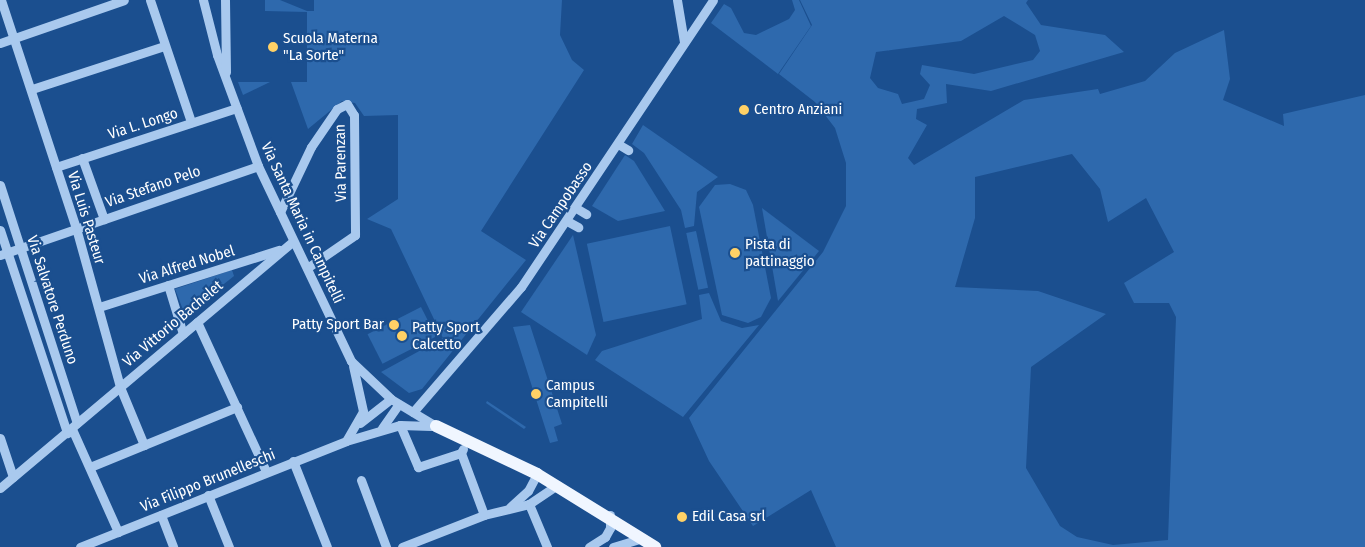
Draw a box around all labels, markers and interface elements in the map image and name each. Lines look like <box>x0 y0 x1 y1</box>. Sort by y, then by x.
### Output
place label: Scuola Materna "La Sorte" <box>283 29 378 64</box>
marker: Scuola Materna "La Sorte" <box>267 41 279 53</box>
place label: Centro Anziani <box>754 101 842 119</box>
street label: Via L. Longo <box>106 104 180 144</box>
marker: Centro Anziani <box>738 104 750 116</box>
street label: Via Parenzan <box>331 124 351 202</box>
street label: Via Santa Maria in Campitelli <box>257 140 347 306</box>
street label: Via Campobasso <box>526 158 596 252</box>
street label: Via Stefano Pelo <box>103 162 203 212</box>
street label: Via Luis Pasteur <box>63 169 109 267</box>
street label: Via Salvatore Perduno <box>23 233 81 367</box>
place label: Pista di pattinaggio <box>745 235 815 270</box>
street label: Via Alfred Nobel <box>137 242 237 288</box>
marker: Pista di pattinaggio <box>729 247 741 259</box>
street label: Via Vittorio Bachelet <box>119 277 227 371</box>
place label: Patty Sport Bar <box>292 316 384 334</box>
place label: Patty Sport Calcetto <box>412 318 480 353</box>
marker: Patty Sport Bar <box>388 319 400 331</box>
marker: Patty Sport Calcetto <box>396 330 408 342</box>
place label: Campus Campitelli <box>546 376 608 411</box>
marker: Campus Campitelli <box>530 388 542 400</box>
street label: Via Filippo Brunelleschi <box>138 446 278 516</box>
place label: Edil Casa srl <box>692 508 766 526</box>
marker: Edil Casa srl <box>676 511 688 523</box>

